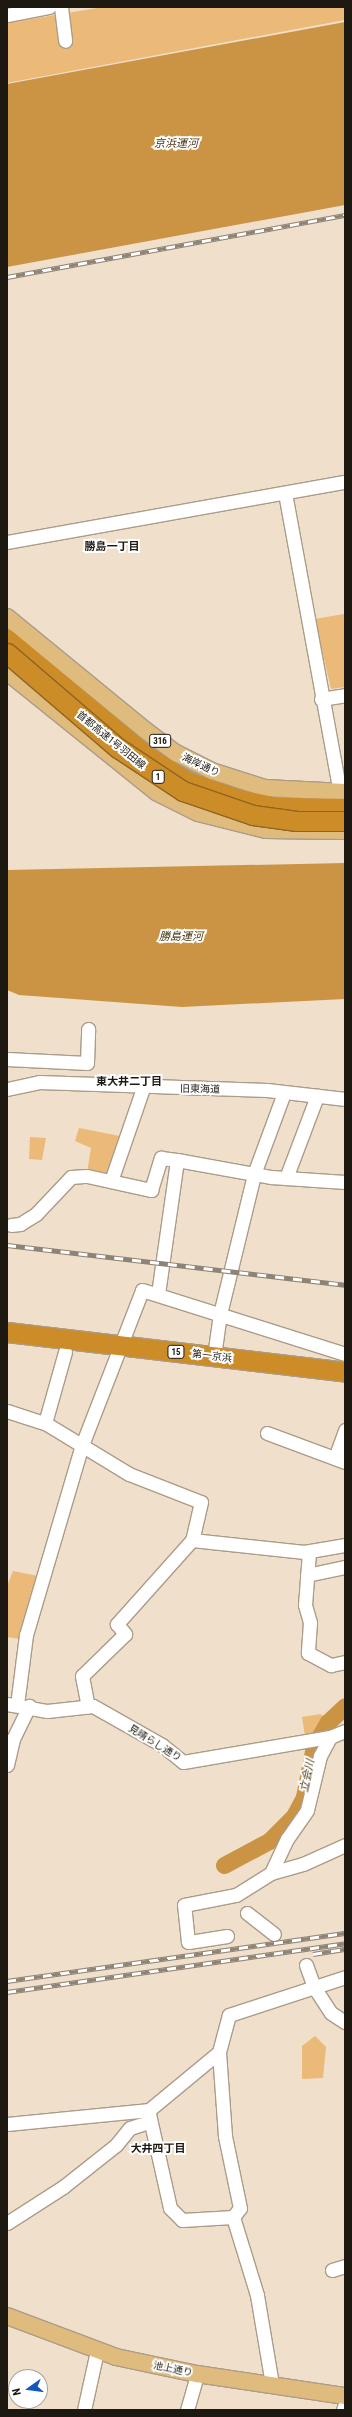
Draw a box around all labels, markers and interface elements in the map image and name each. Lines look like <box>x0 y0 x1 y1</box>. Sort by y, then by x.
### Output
water label: 京浜運河 <box>154 137 198 151</box>
district label: 勝島一丁目 <box>85 540 139 554</box>
street label: 首都高速1号羽田線 <box>74 709 148 771</box>
road number: 316 <box>149 734 171 748</box>
street label: 海岸通り <box>180 751 222 779</box>
road number: 1 <box>151 770 165 784</box>
water label: 勝島運河 <box>159 930 203 944</box>
district label: 東大井二丁目 <box>96 1075 162 1089</box>
street label: 旧東海道 <box>180 1083 220 1095</box>
road number: 15 <box>167 1345 185 1359</box>
street label: 第一京浜 <box>191 1348 233 1364</box>
street label: 見晴らし通り <box>126 1722 184 1764</box>
water label: 立会川 <box>298 1758 318 1794</box>
district label: 大井四丁目 <box>131 2142 185 2156</box>
street label: 池上通り <box>152 2359 194 2379</box>
north arrow <box>8 2369 48 2409</box>
text: N <box>10 2387 24 2397</box>

